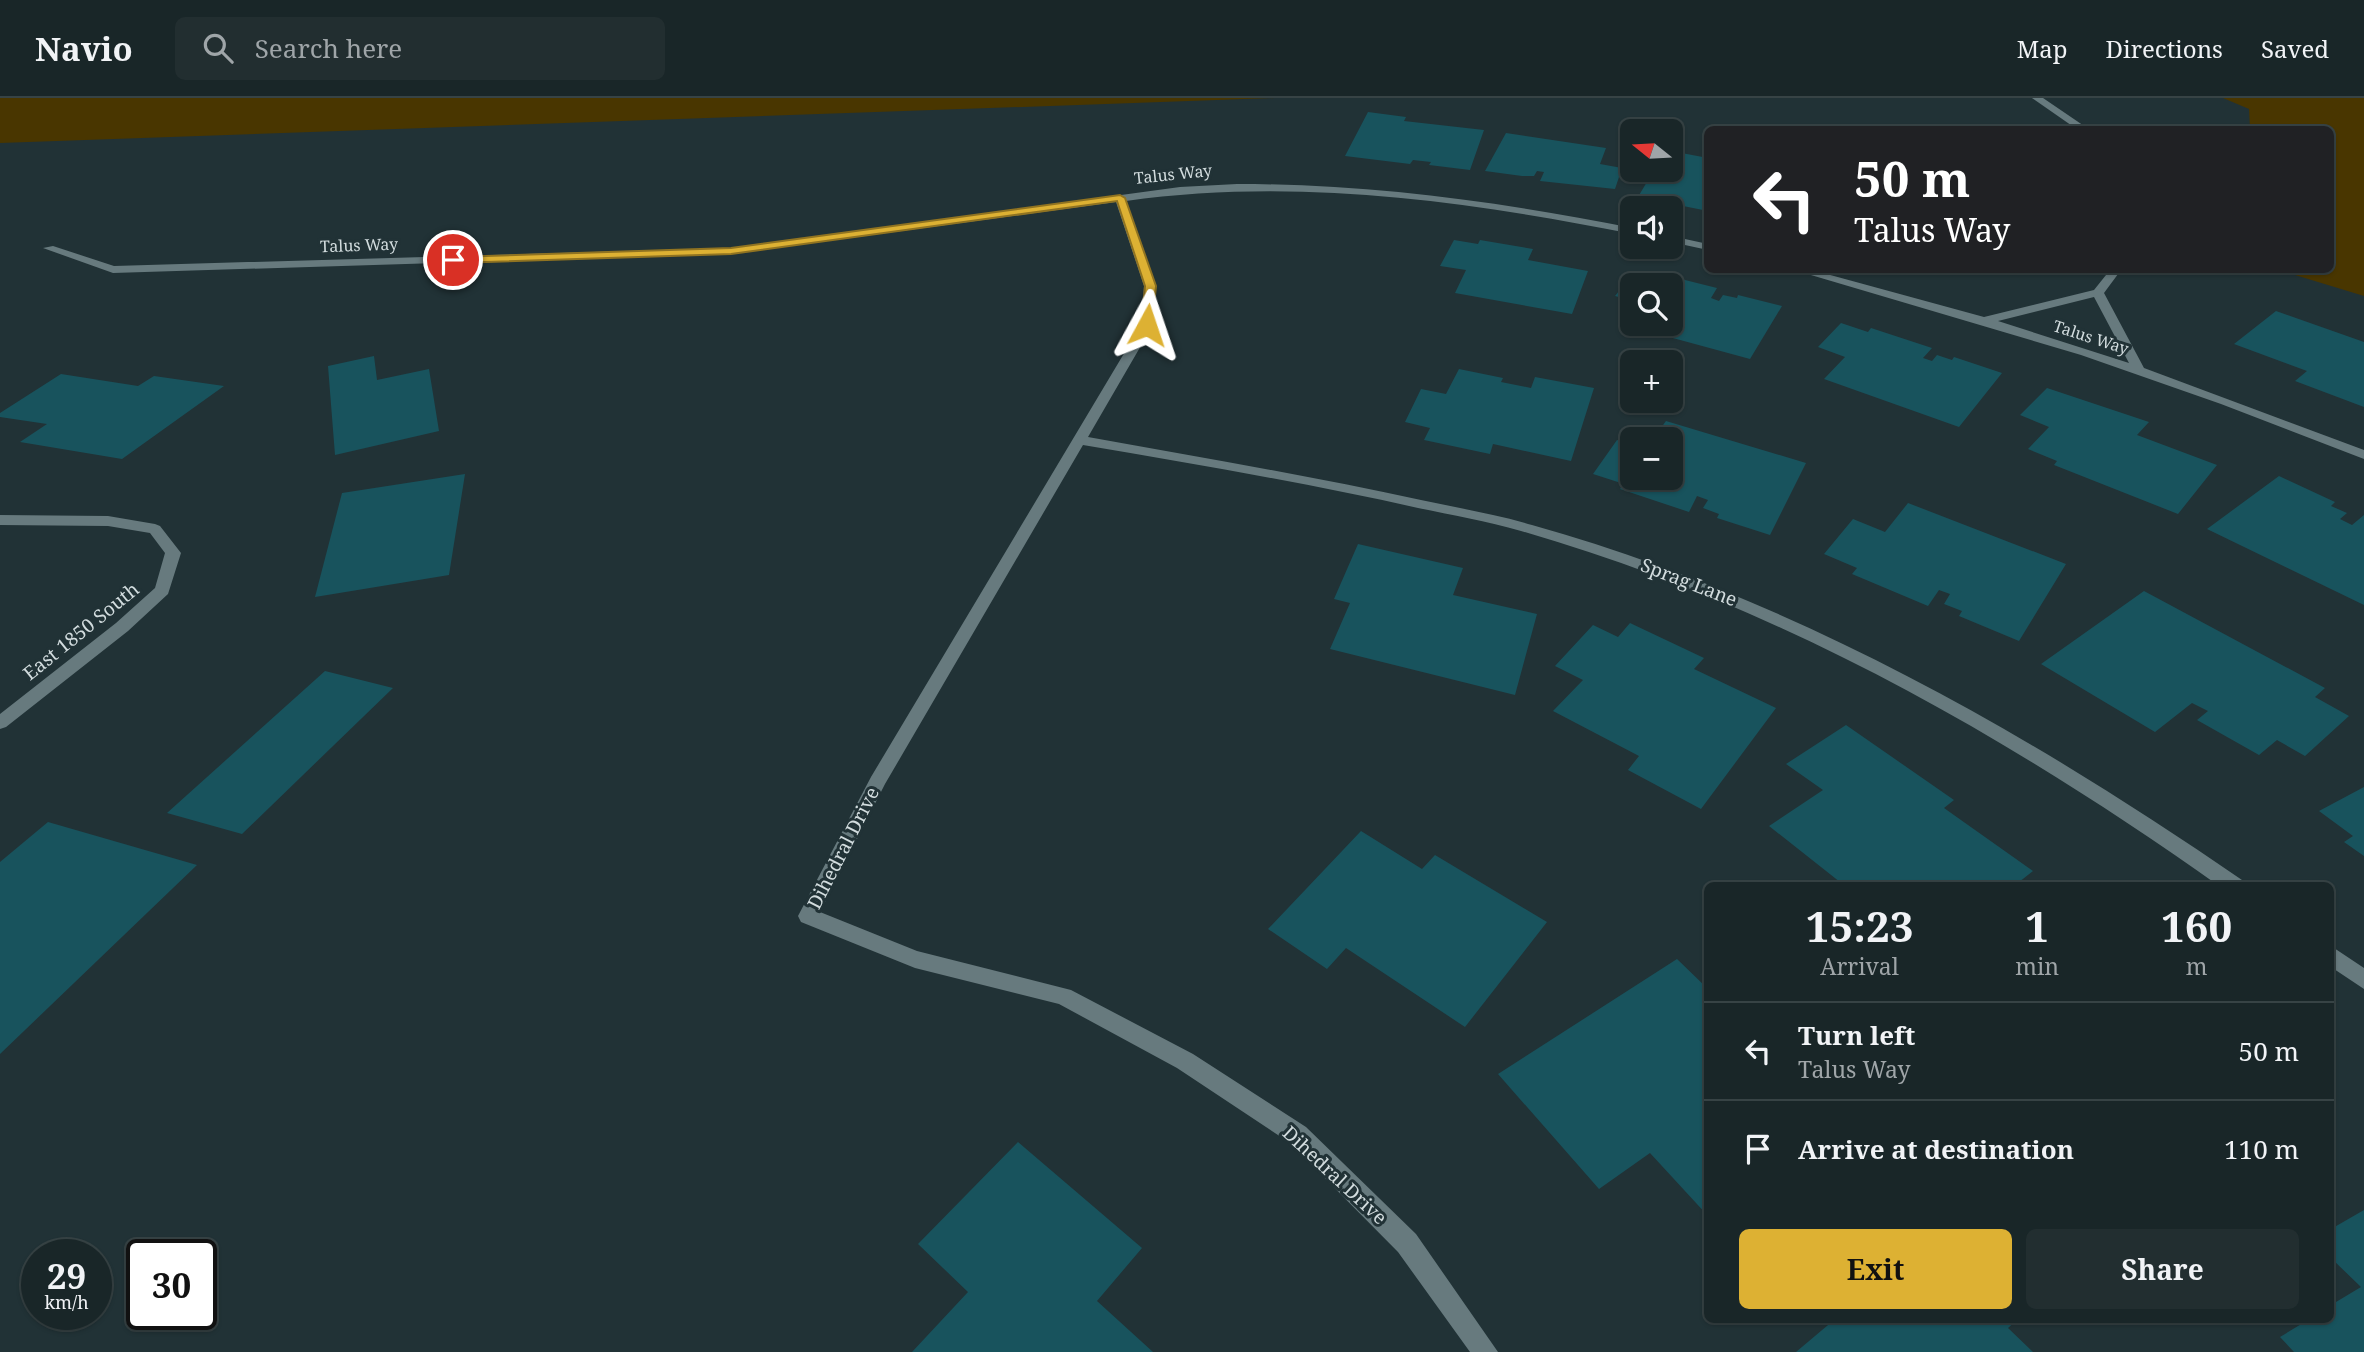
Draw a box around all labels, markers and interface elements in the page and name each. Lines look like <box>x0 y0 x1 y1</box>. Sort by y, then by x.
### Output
search box <box>175 17 665 80</box>
text: Navio <box>35 26 133 71</box>
icon: search <box>199 29 237 67</box>
text: Search here <box>255 30 402 66</box>
text: Map <box>2017 32 2068 65</box>
text: Directions <box>2106 32 2223 65</box>
text: Saved <box>2261 32 2329 65</box>
north arrow <box>1620 119 1684 182</box>
map controls <box>1620 119 1683 490</box>
text: 50 m <box>1854 145 1970 211</box>
icon: left <box>1739 154 1830 245</box>
street label: Talus Way <box>1133 159 1214 189</box>
button: sound <box>1620 196 1683 259</box>
text: Talus Way <box>1854 208 2010 251</box>
pin <box>423 230 483 290</box>
street label: Talus Way <box>320 233 399 257</box>
icon: arrive <box>434 241 472 279</box>
button: search <box>1620 273 1683 336</box>
position arrow <box>1110 288 1184 362</box>
street label: Talus Way <box>2050 314 2132 360</box>
button: + <box>1620 350 1683 413</box>
button: − <box>1620 427 1683 490</box>
street label: Sprag Lane <box>1637 552 1741 612</box>
street label: East 1850 South <box>18 576 144 686</box>
street label: Dihedral Drive <box>801 782 885 914</box>
text: 15:23 <box>1806 897 1913 954</box>
text: 1 <box>2025 897 2049 954</box>
text: 160 <box>2161 897 2232 954</box>
text: Arrival <box>1820 950 1899 982</box>
text: min <box>2015 950 2059 982</box>
text: m <box>2186 950 2207 982</box>
text: Turn left <box>1798 1017 1915 1053</box>
icon: left <box>1739 1032 1777 1070</box>
text: 50 m <box>2239 1033 2299 1069</box>
text: Talus Way <box>1798 1053 1910 1085</box>
street label: Dihedral Drive <box>1277 1120 1393 1230</box>
icon: arrive <box>1739 1130 1777 1168</box>
text: Arrive at destination <box>1798 1131 2074 1167</box>
text: 110 m <box>2224 1131 2299 1167</box>
button: Exit <box>1739 1229 2012 1309</box>
button: Share <box>2026 1229 2299 1309</box>
speed limit sign: 30 <box>126 1239 217 1330</box>
text: 29 <box>47 1252 86 1299</box>
text: km/h <box>44 1290 89 1314</box>

